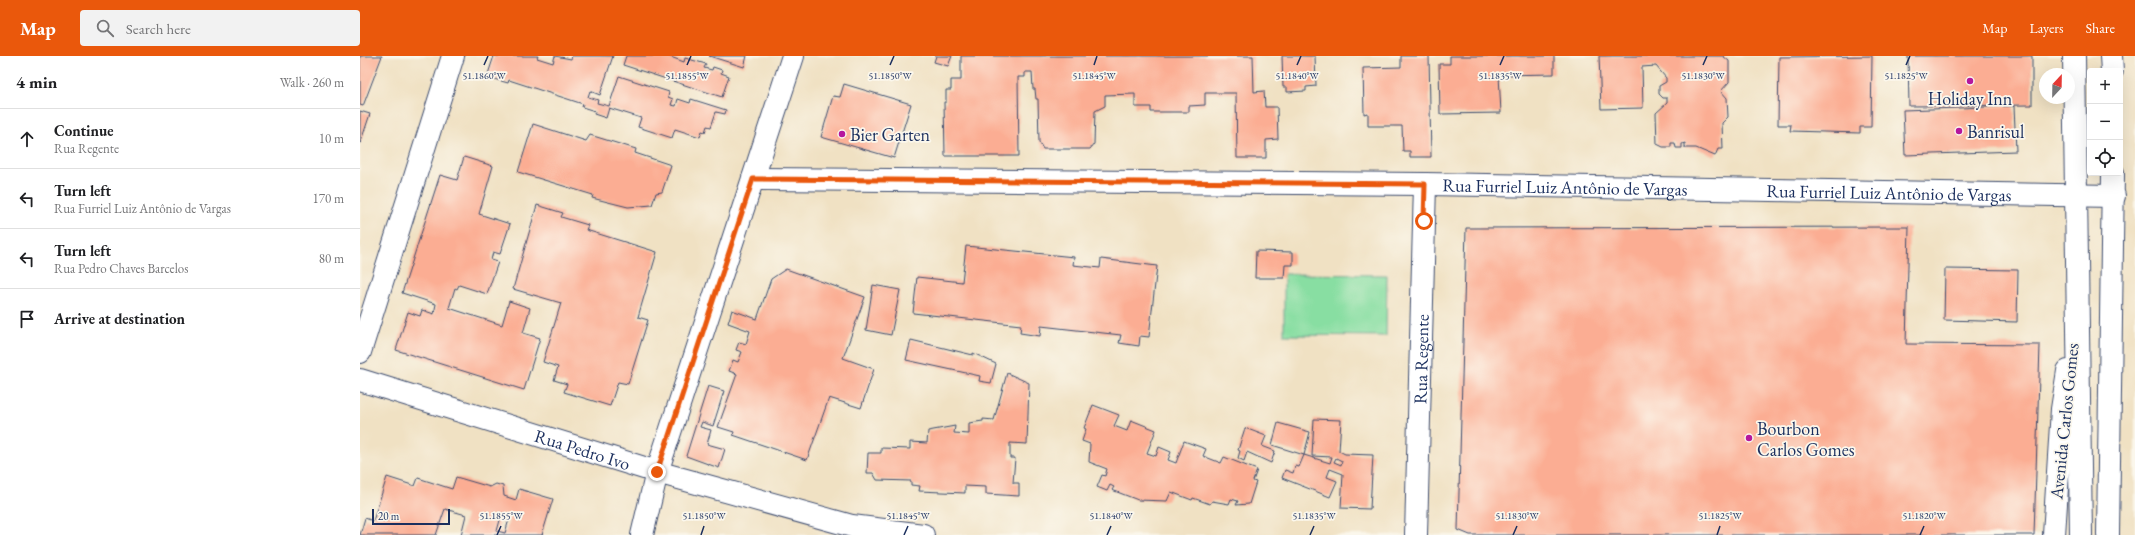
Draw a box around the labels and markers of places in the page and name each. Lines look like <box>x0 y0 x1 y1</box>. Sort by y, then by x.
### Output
marker: Holiday Inn <box>1965 76 1975 86</box>
place label: Holiday Inn <box>1928 87 2013 110</box>
place label: Banrisul <box>1967 120 2024 143</box>
place label: Bier Garten <box>850 123 931 146</box>
marker: Banrisul <box>1954 126 1964 136</box>
marker: Bier Garten <box>837 129 847 139</box>
place label: Bourbon Carlos Gomes <box>1757 417 1855 461</box>
marker: Bourbon Carlos Gomes <box>1744 433 1754 443</box>

